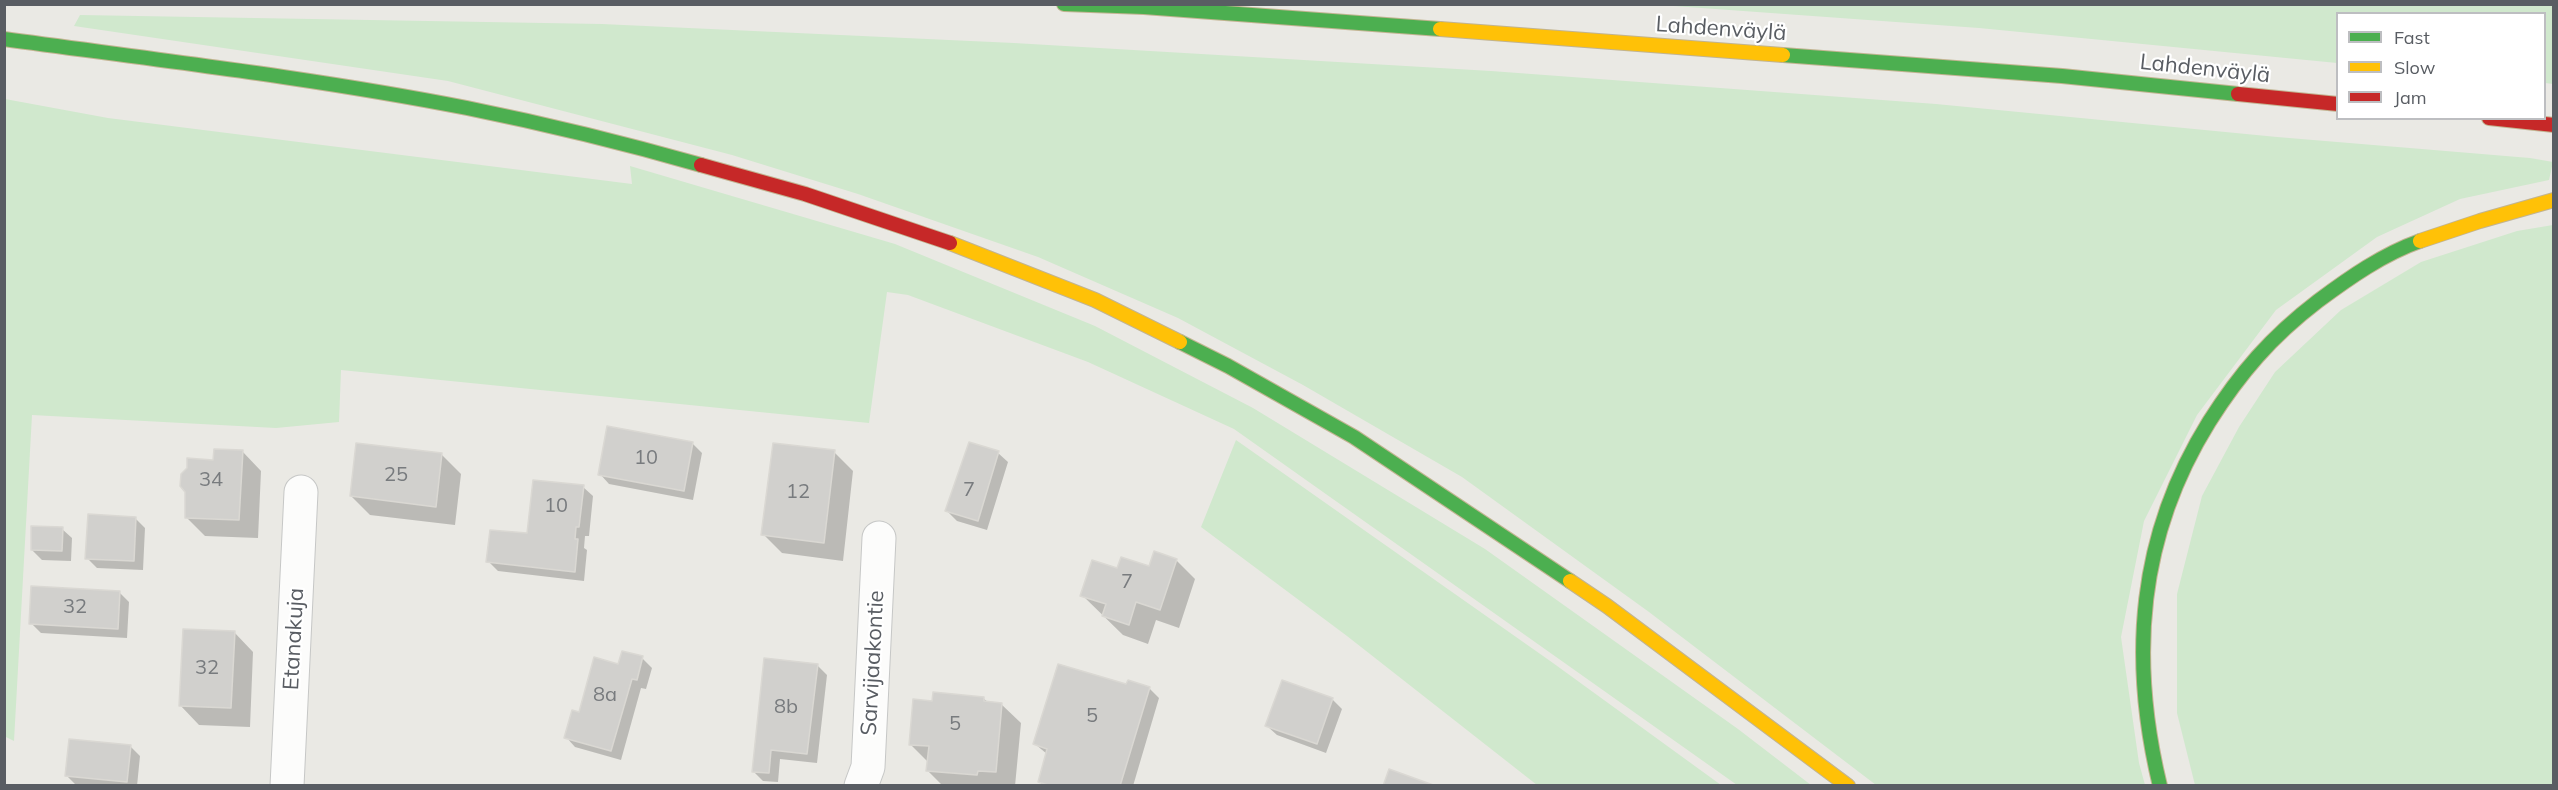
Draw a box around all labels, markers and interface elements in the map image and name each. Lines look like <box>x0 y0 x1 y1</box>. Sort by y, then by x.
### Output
street label: Lahdenväylä <box>1655 11 1787 47</box>
legend <box>2336 12 2546 120</box>
text: Fast <box>2394 26 2430 49</box>
street label: Lahdenväylä <box>2138 49 2272 89</box>
text: Slow <box>2394 56 2435 79</box>
text: Jam <box>2394 86 2427 109</box>
house number: 10 <box>634 446 658 470</box>
house number: 25 <box>384 463 408 487</box>
house number: 34 <box>199 468 223 492</box>
house number: 7 <box>963 478 975 502</box>
house number: 12 <box>786 480 810 504</box>
house number: 10 <box>544 494 568 518</box>
house number: 7 <box>1121 570 1133 594</box>
street label: Etanakuja <box>278 587 310 691</box>
street label: Sarvijaakontie <box>856 590 890 736</box>
house number: 32 <box>63 595 87 619</box>
house number: 32 <box>195 656 219 680</box>
house number: 8a <box>593 683 617 707</box>
house number: 8b <box>774 695 798 719</box>
house number: 5 <box>1086 704 1098 728</box>
house number: 5 <box>949 712 961 736</box>

